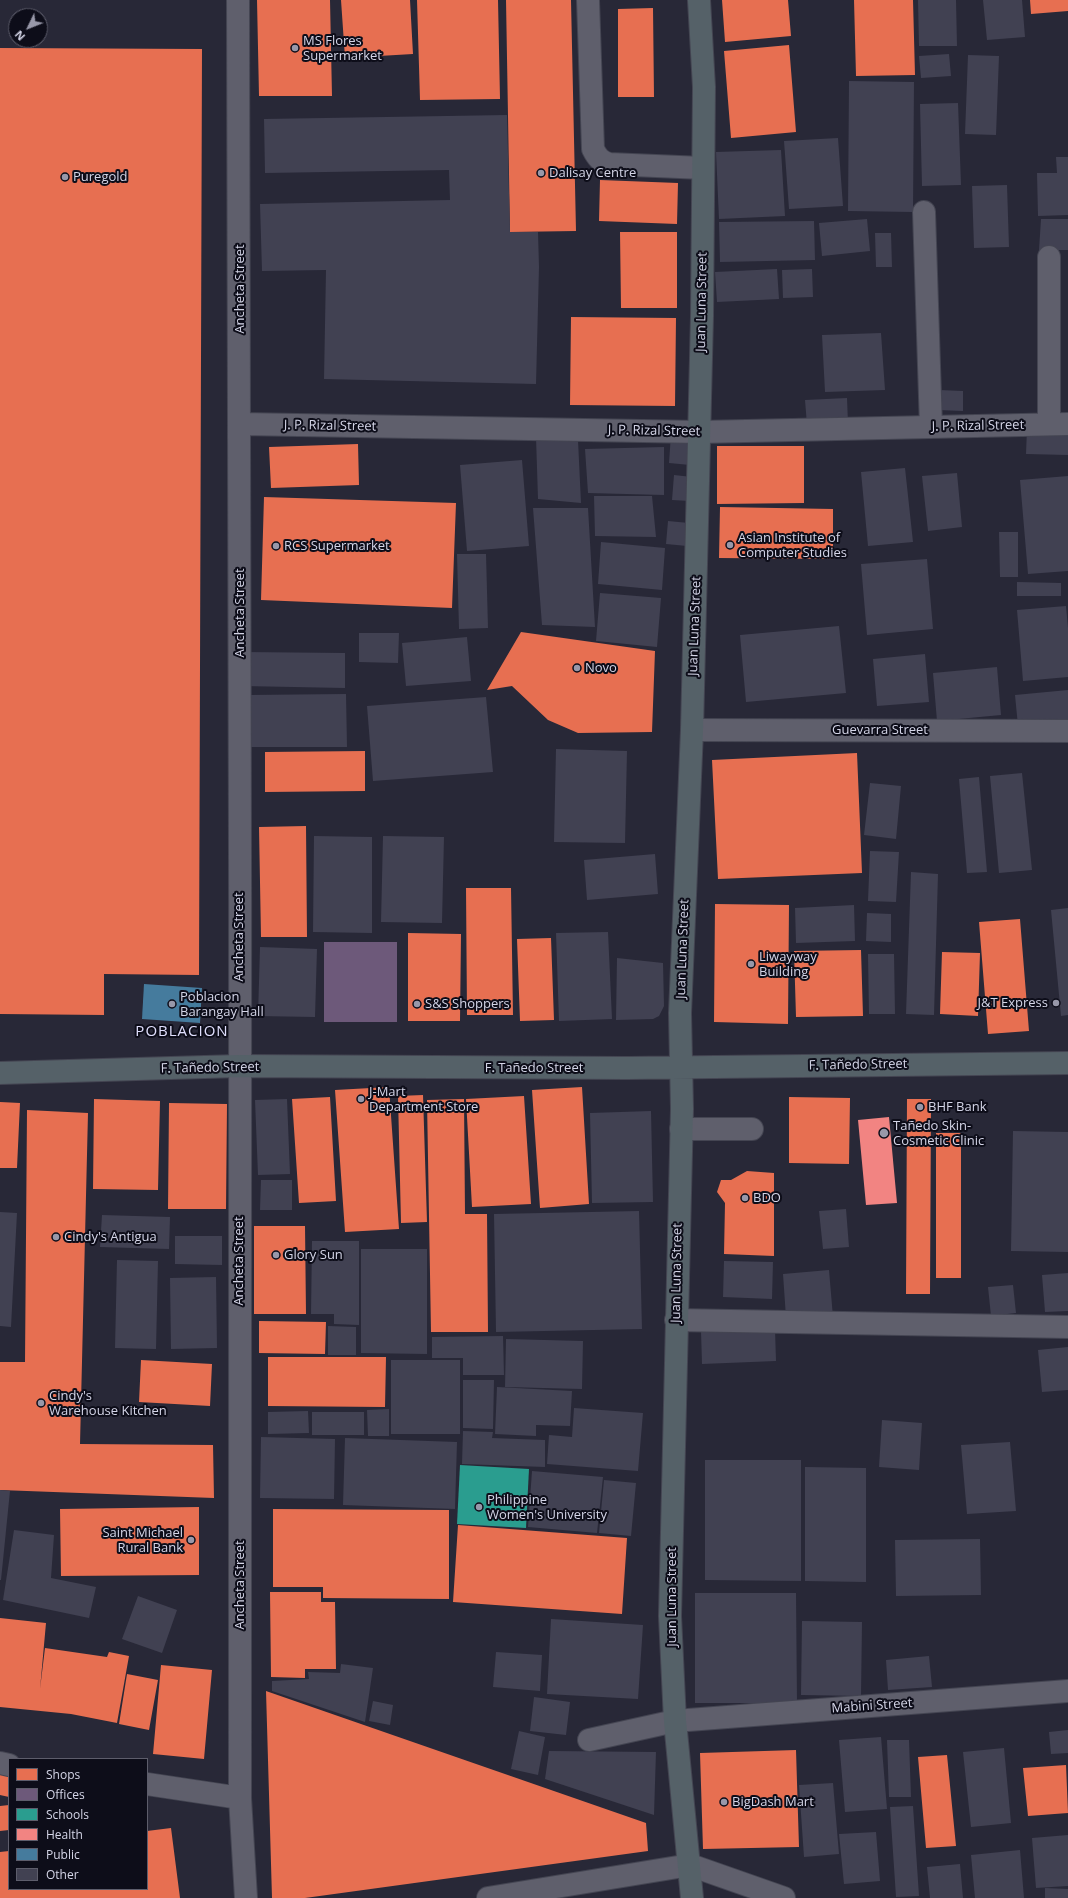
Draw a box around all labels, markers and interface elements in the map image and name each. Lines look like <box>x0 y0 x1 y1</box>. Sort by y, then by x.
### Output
north arrow <box>8 8 48 48</box>
text: N <box>11 27 28 44</box>
place label: MS Flores Supermarket <box>303 33 382 64</box>
marker: MS Flores Supermarket <box>290 43 300 53</box>
place label: Dalisay Centre <box>549 165 636 181</box>
marker: Dalisay Centre <box>536 168 546 178</box>
place label: Puregold <box>73 169 128 185</box>
marker: Puregold <box>60 172 70 182</box>
street label: Ancheta Street <box>232 244 248 334</box>
street label: Juan Luna Street <box>693 252 711 352</box>
street label: J. P. Rizal Street <box>284 417 376 435</box>
street label: J. P. Rizal Street <box>932 417 1024 435</box>
street label: J. P. Rizal Street <box>608 422 700 440</box>
place label: Asian Institute of Computer Studies <box>738 530 847 561</box>
place label: RCS Supermarket <box>284 538 390 554</box>
marker: Asian Institute of Computer Studies <box>725 540 735 550</box>
marker: RCS Supermarket <box>271 541 281 551</box>
street label: Ancheta Street <box>232 568 248 658</box>
street label: Juan Luna Street <box>685 576 705 676</box>
place label: Novo <box>585 660 617 676</box>
marker: Novo <box>572 663 582 673</box>
street label: Guevarra Street <box>832 722 928 738</box>
street label: Ancheta Street <box>231 892 247 982</box>
street label: Juan Luna Street <box>673 899 693 999</box>
place label: Liwayway Building <box>759 949 817 980</box>
marker: Liwayway Building <box>746 959 756 969</box>
place label: Poblacion Barangay Hall <box>180 989 264 1020</box>
place label: J&T Express <box>978 995 1048 1011</box>
place label: S&S Shoppers <box>425 996 510 1012</box>
marker: J&T Express <box>1051 998 1061 1008</box>
marker: Poblacion Barangay Hall <box>167 999 177 1009</box>
marker: S&S Shoppers <box>412 999 422 1009</box>
district label: POBLACION <box>135 1023 229 1041</box>
street label: F. Tañedo Street <box>809 1056 907 1074</box>
street label: F. Tañedo Street <box>161 1059 259 1077</box>
street label: F. Tañedo Street <box>485 1060 583 1076</box>
place label: J-Mart Department Store <box>369 1084 478 1115</box>
marker: J-Mart Department Store <box>356 1094 366 1104</box>
place label: BHF Bank <box>928 1099 986 1115</box>
marker: BHF Bank <box>915 1102 925 1112</box>
place label: Tañedo Skin- Cosmetic Clinic <box>893 1118 984 1149</box>
marker: Tañedo Skin- Cosmetic Clinic <box>878 1127 890 1139</box>
place label: BDO <box>753 1190 781 1206</box>
marker: BDO <box>740 1193 750 1203</box>
street label: Ancheta Street <box>231 1216 247 1306</box>
street label: Juan Luna Street <box>668 1223 686 1323</box>
place label: Cindy's Antigua <box>64 1229 157 1245</box>
marker: Cindy's Antigua <box>51 1232 61 1242</box>
place label: Glory Sun <box>284 1247 343 1263</box>
marker: Glory Sun <box>271 1250 281 1260</box>
place label: Cindy's Warehouse Kitchen <box>49 1388 167 1419</box>
marker: Cindy's Warehouse Kitchen <box>36 1398 46 1408</box>
place label: Philippine Women's University <box>487 1492 607 1523</box>
marker: Philippine Women's University <box>474 1502 484 1512</box>
place label: Saint Michael Rural Bank <box>102 1525 183 1556</box>
marker: Saint Michael Rural Bank <box>186 1535 196 1545</box>
street label: Ancheta Street <box>232 1540 248 1630</box>
street label: Juan Luna Street <box>664 1547 680 1647</box>
street label: Mabini Street <box>831 1695 913 1717</box>
legend <box>8 1758 148 1890</box>
text: Shops <box>46 1766 80 1783</box>
text: Offices <box>46 1786 85 1803</box>
place label: BigDash Mart <box>732 1794 814 1810</box>
marker: BigDash Mart <box>719 1797 729 1807</box>
text: Schools <box>46 1806 89 1823</box>
text: Health <box>46 1826 83 1843</box>
text: Public <box>46 1846 80 1863</box>
text: Other <box>46 1866 79 1883</box>

